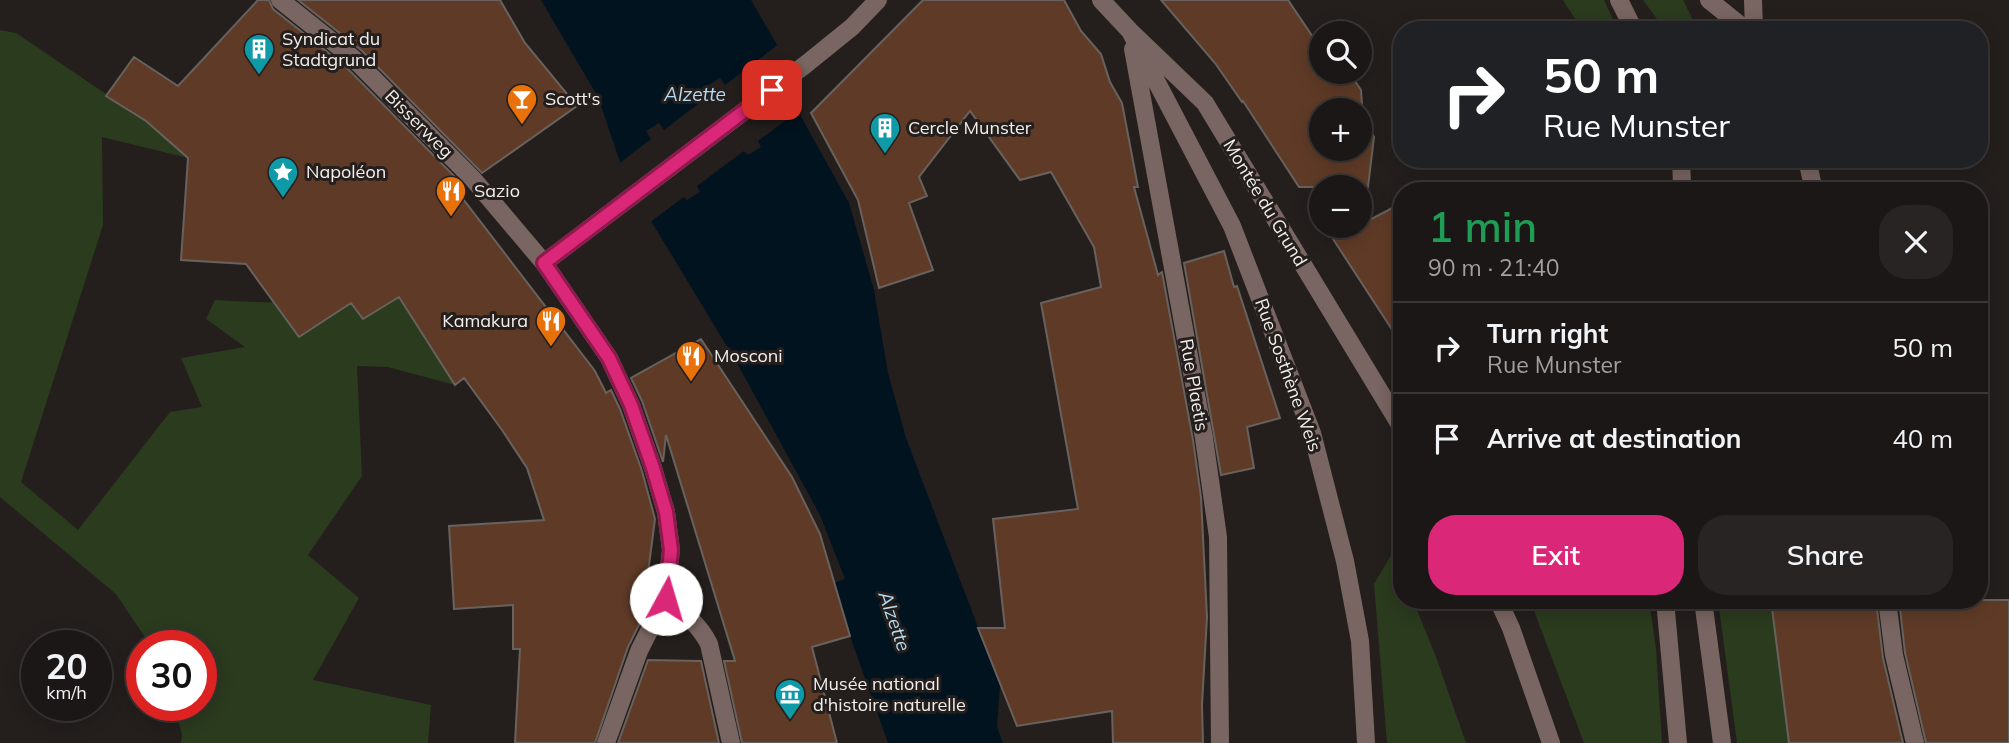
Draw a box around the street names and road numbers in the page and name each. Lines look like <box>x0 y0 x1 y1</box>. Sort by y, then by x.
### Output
street label: Bisserweg <box>380 85 458 163</box>
street label: Montée du Grund <box>1218 135 1312 270</box>
street label: Rue Sosthène Weis <box>1250 295 1327 455</box>
street label: Rue Plaetis <box>1175 337 1214 433</box>

